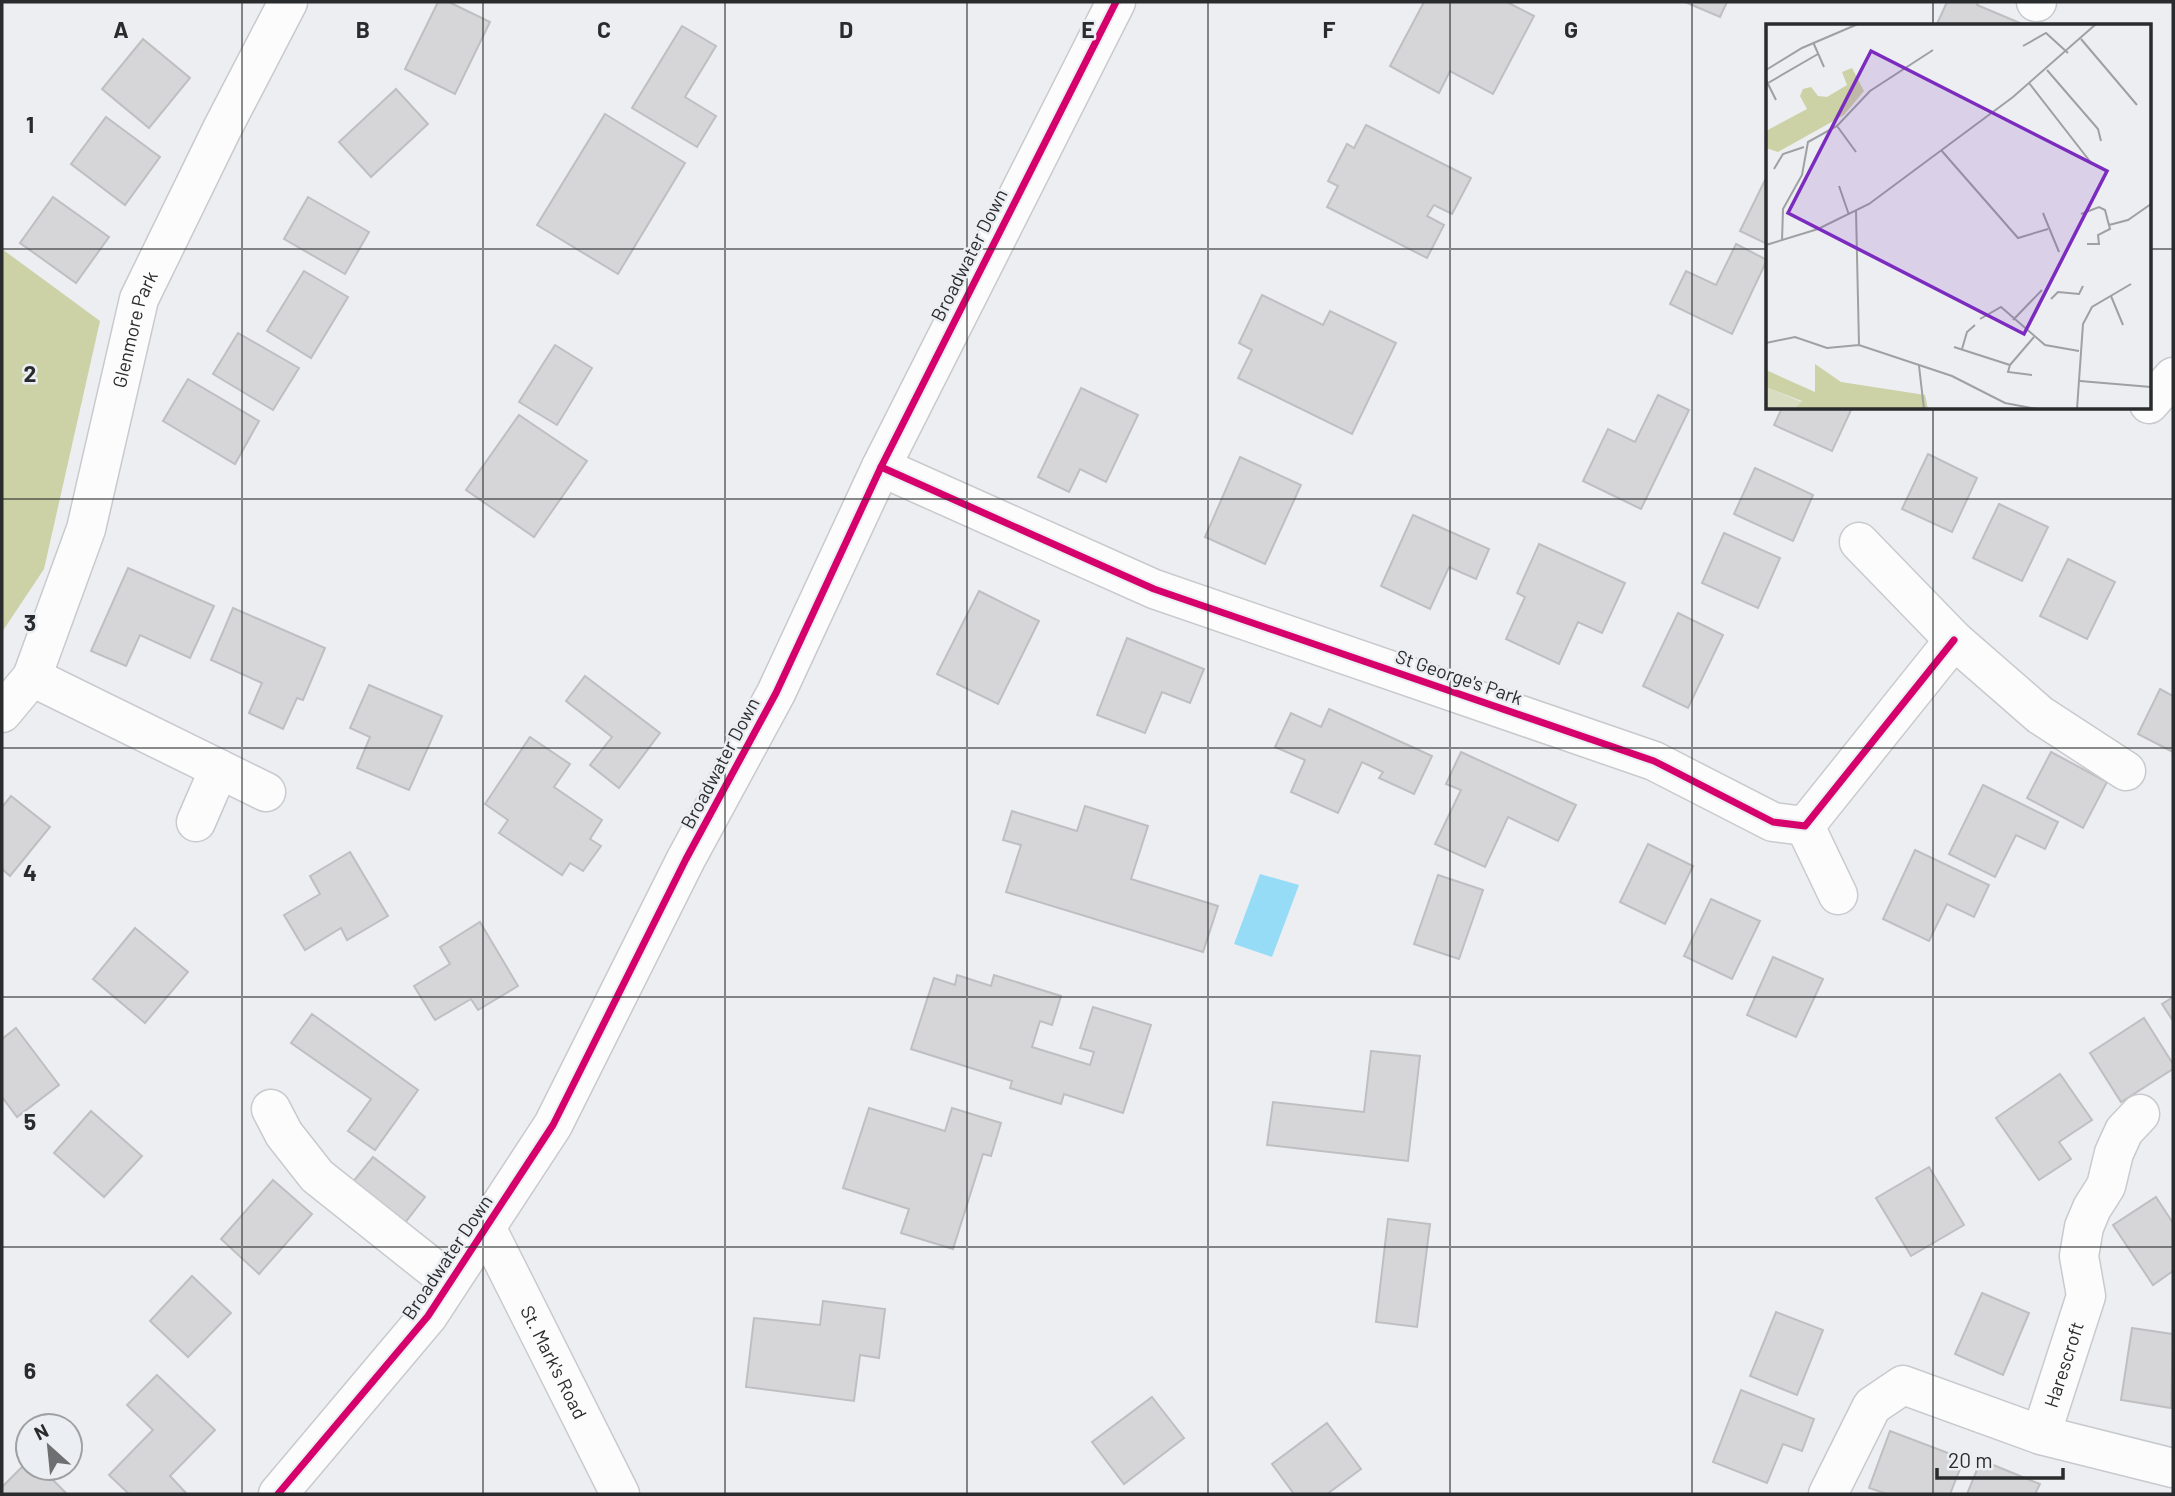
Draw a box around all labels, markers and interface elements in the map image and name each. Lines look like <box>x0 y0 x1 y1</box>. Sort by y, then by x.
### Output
text: A <box>113 15 129 43</box>
text: B <box>356 15 370 43</box>
text: C <box>597 15 611 43</box>
text: D <box>839 15 853 43</box>
text: E <box>1081 15 1095 43</box>
text: F <box>1323 15 1336 43</box>
text: G <box>1564 15 1578 43</box>
inset map <box>1766 24 2150 410</box>
text: 1 <box>26 110 34 138</box>
street label: Broadwater Down <box>925 185 1012 325</box>
street label: Glenmore Park <box>107 267 162 390</box>
text: 2 <box>24 359 36 387</box>
text: 3 <box>24 608 36 636</box>
street label: St George's Park <box>1393 644 1526 709</box>
street label: Broadwater Down <box>675 693 764 832</box>
text: 4 <box>23 858 37 886</box>
text: 5 <box>24 1107 36 1135</box>
street label: Broadwater Down <box>396 1190 497 1323</box>
street label: St. Mark's Road <box>516 1301 592 1422</box>
street label: Harescroft <box>2039 1319 2088 1410</box>
text: 6 <box>24 1356 36 1384</box>
north arrow <box>14 1412 84 1482</box>
text: N <box>30 1418 52 1445</box>
scale bar <box>1937 1436 2063 1480</box>
text: 20 m <box>1948 1447 1993 1472</box>

